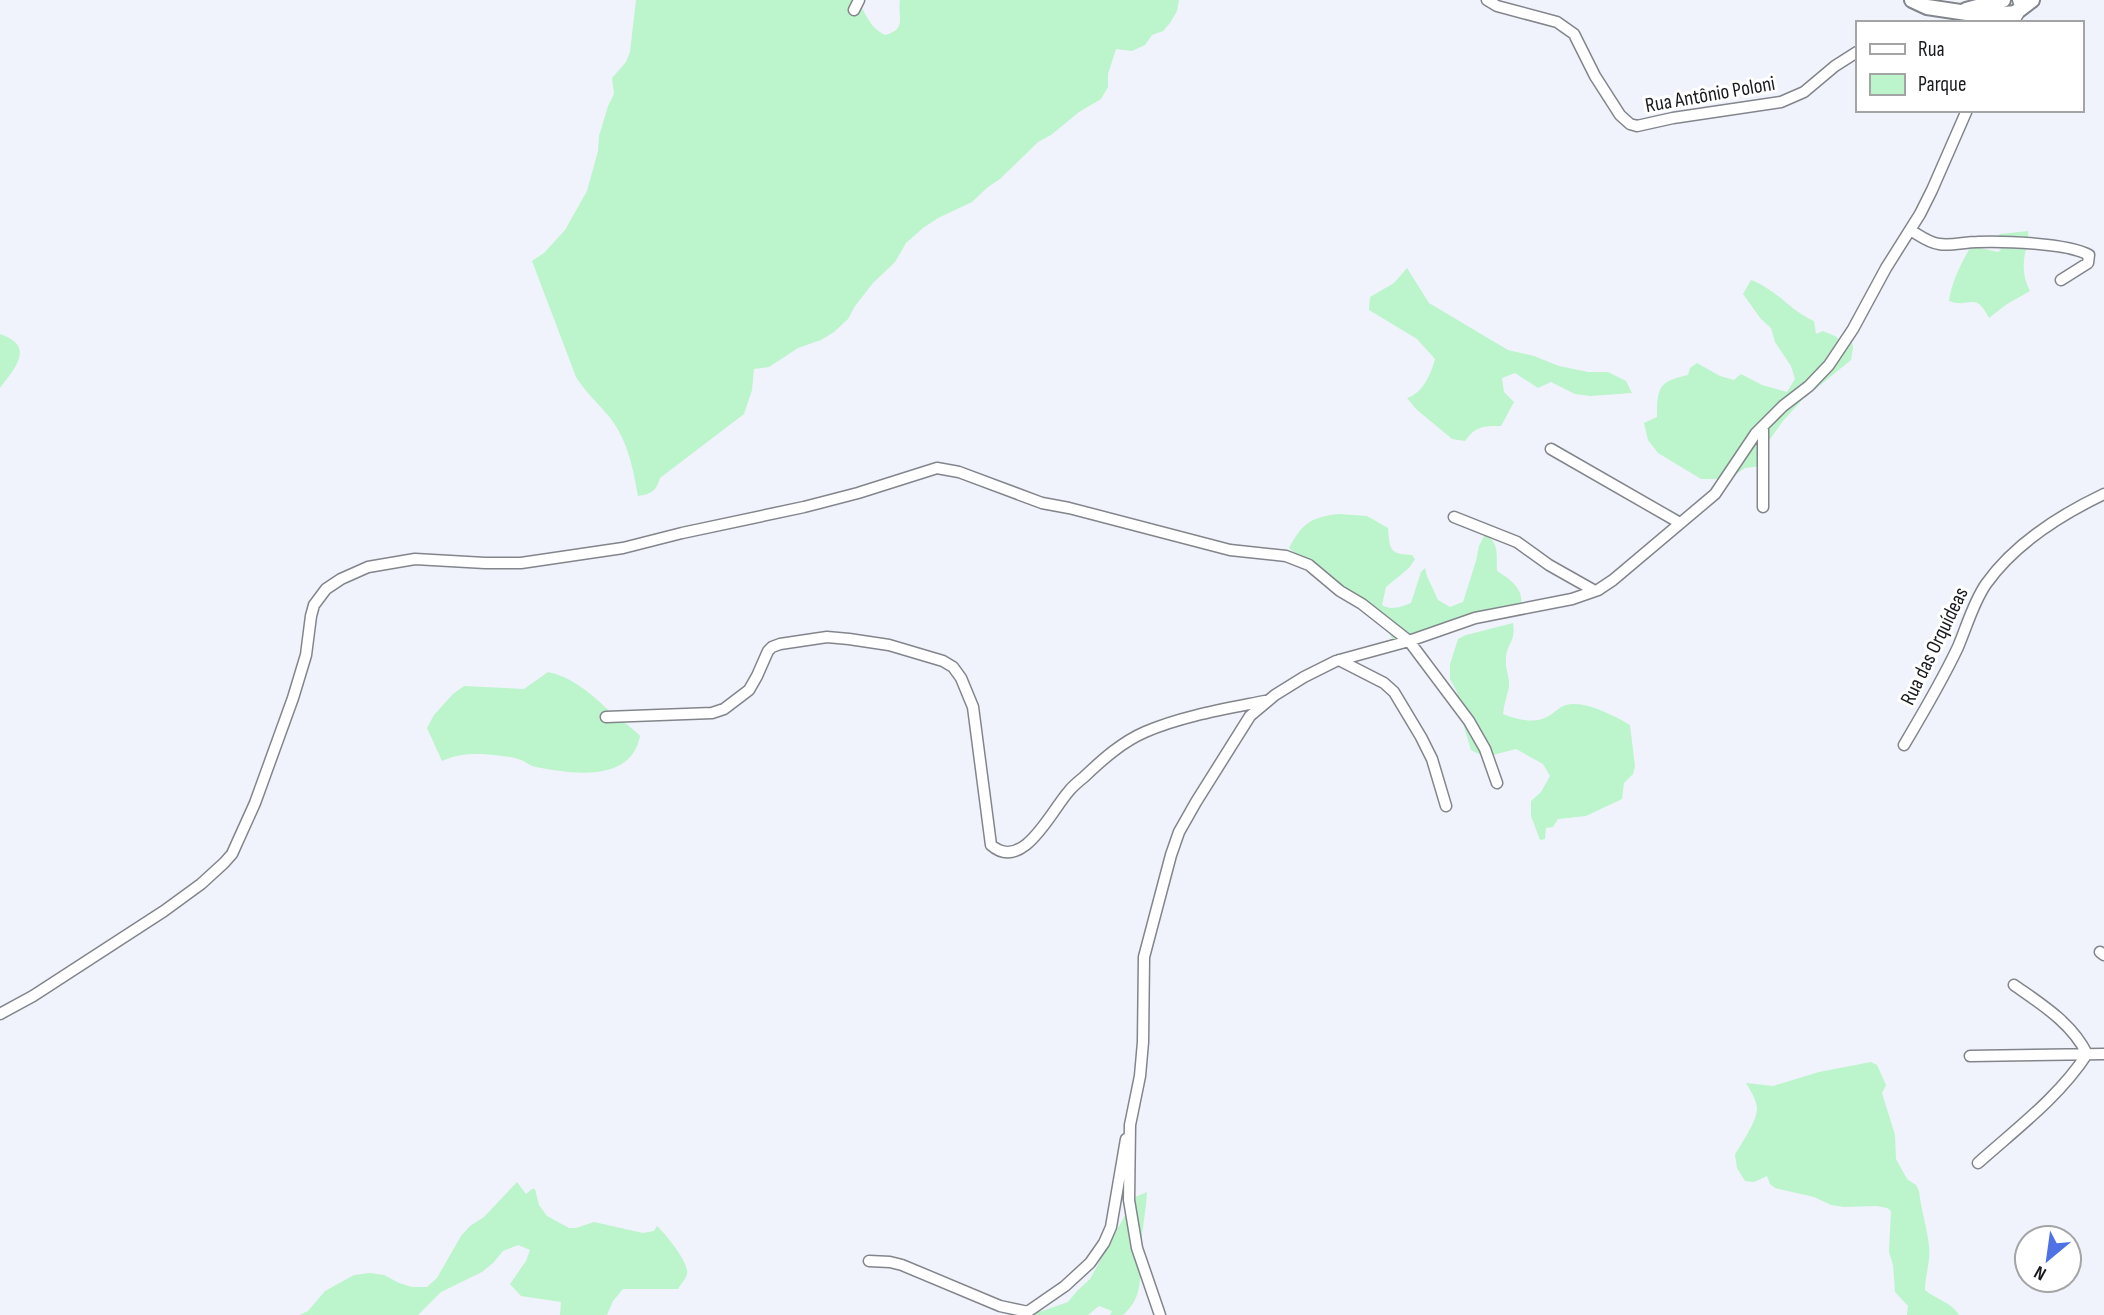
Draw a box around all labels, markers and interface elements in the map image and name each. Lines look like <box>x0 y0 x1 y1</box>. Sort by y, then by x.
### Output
legend <box>1856 21 2083 112</box>
text: Rua <box>1918 37 1945 62</box>
street label: Rua Antônio Poloni <box>1643 71 1777 118</box>
text: Parque <box>1918 72 1966 97</box>
street label: Rua das Orquídeas <box>1895 583 1974 709</box>
north arrow <box>2013 1224 2083 1294</box>
text: N <box>2030 1260 2051 1285</box>

